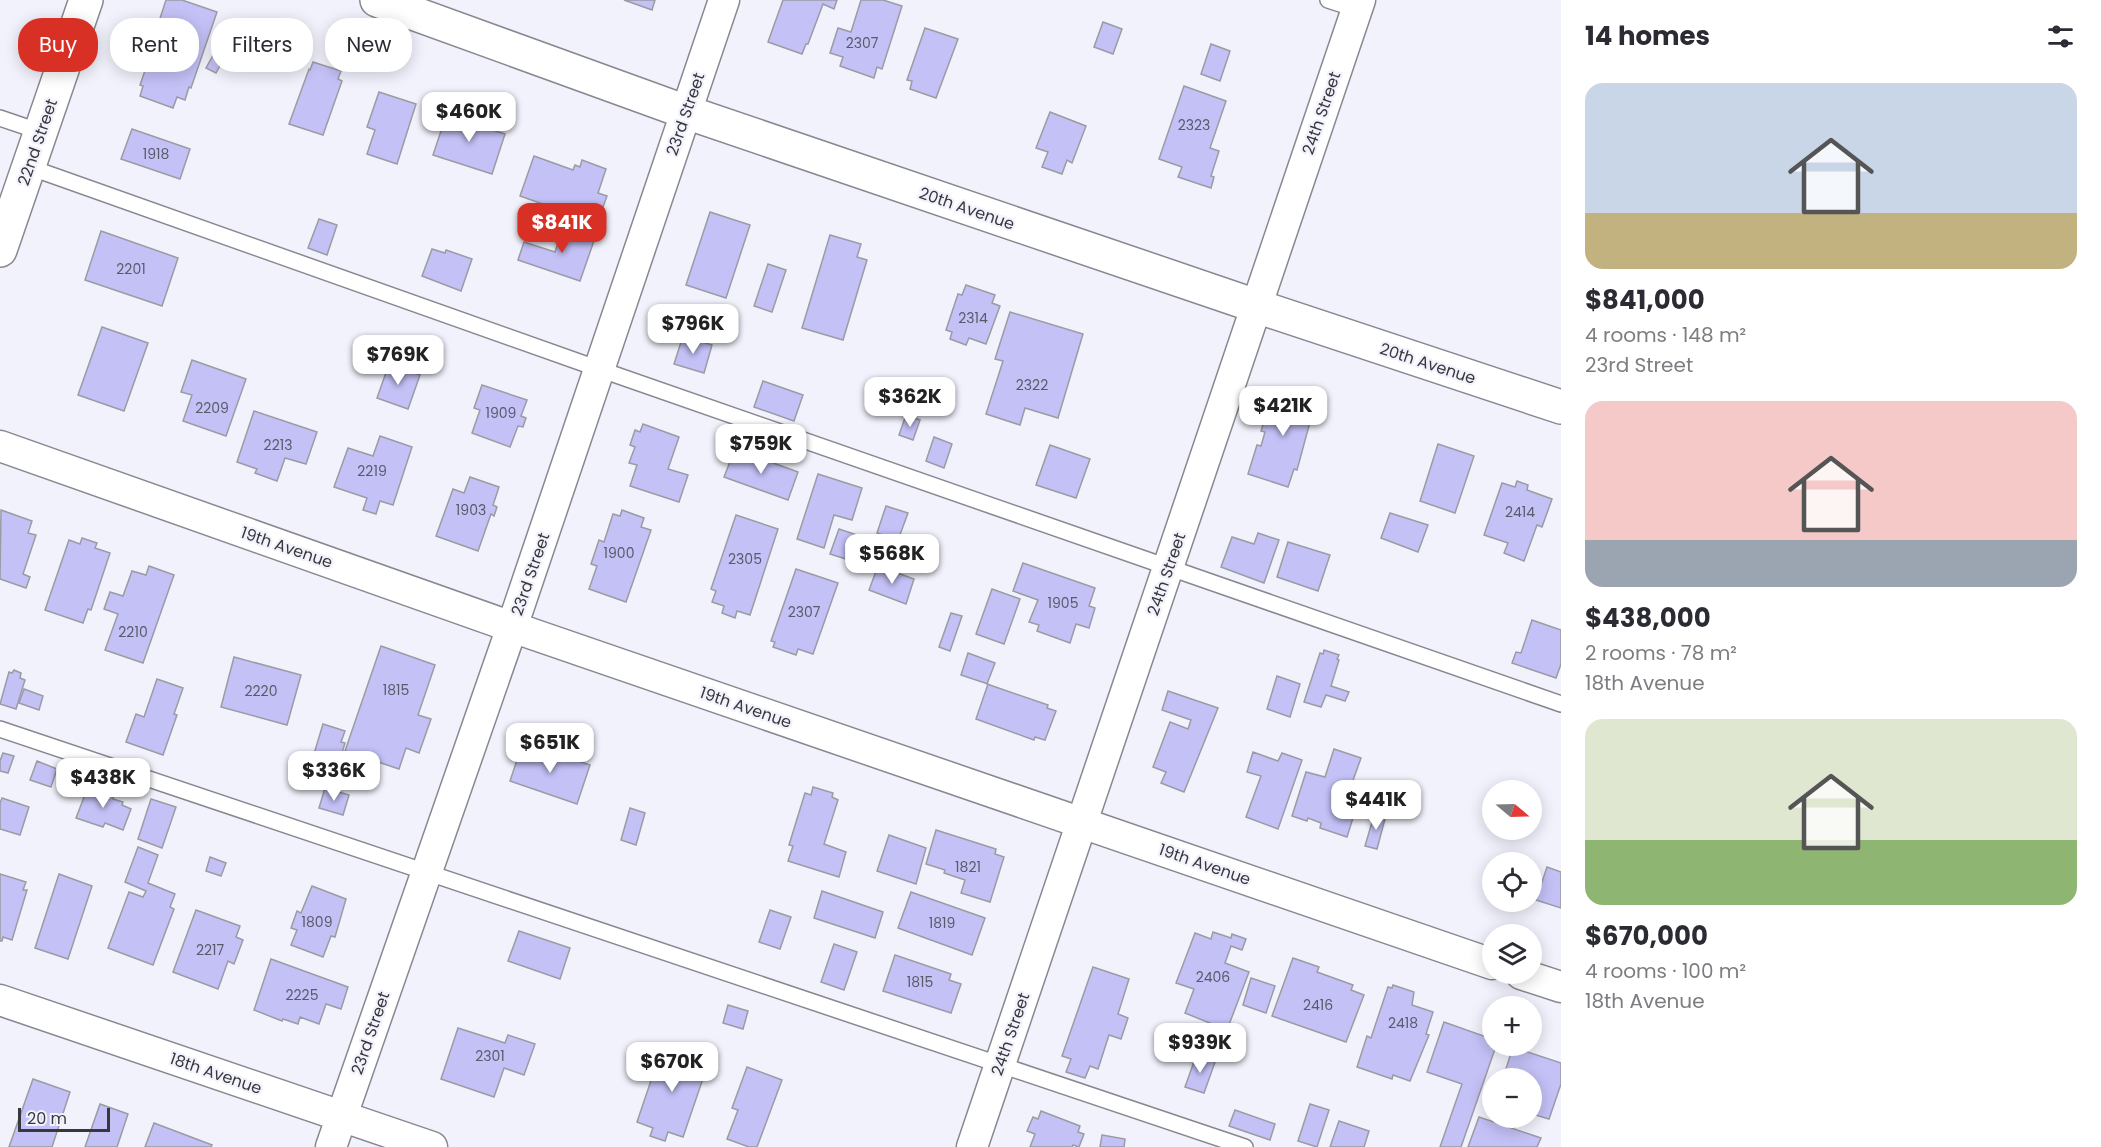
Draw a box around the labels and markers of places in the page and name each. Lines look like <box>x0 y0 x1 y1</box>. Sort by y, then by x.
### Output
pin: $460K <box>427 92 511 143</box>
pin: $841K <box>520 203 604 254</box>
pin: $796K <box>651 304 735 355</box>
pin: $769K <box>356 335 440 386</box>
pin: $362K <box>868 377 952 428</box>
pin: $421K <box>1241 386 1325 437</box>
pin: $759K <box>719 424 803 475</box>
pin: $568K <box>850 534 934 585</box>
pin: $651K <box>508 723 592 774</box>
pin: $336K <box>292 751 376 802</box>
pin: $438K <box>61 758 145 809</box>
pin: $441K <box>1334 780 1418 831</box>
pin: $939K <box>1158 1023 1242 1074</box>
pin: $670K <box>630 1042 714 1093</box>

